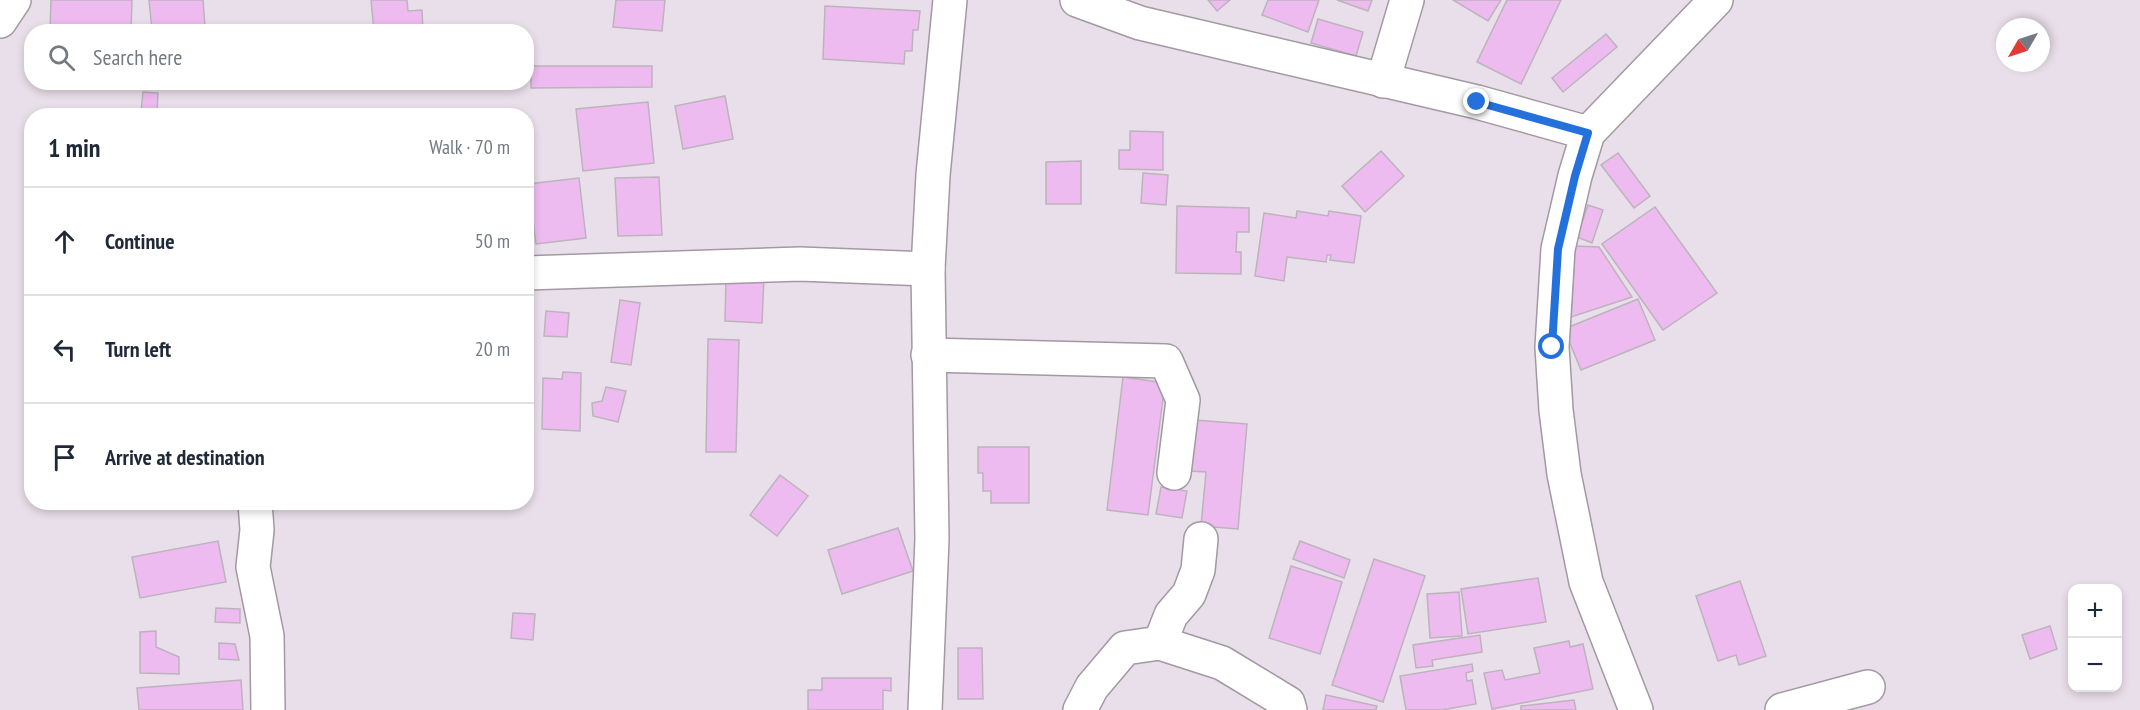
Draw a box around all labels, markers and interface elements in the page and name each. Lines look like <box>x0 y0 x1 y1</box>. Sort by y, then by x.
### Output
north arrow <box>1996 18 2050 72</box>
search box <box>24 24 534 90</box>
icon: search <box>45 41 78 74</box>
text: Search here <box>93 43 182 71</box>
route end <box>1463 88 1489 114</box>
text: 1 min <box>48 131 101 164</box>
text: Walk · 70 m <box>429 134 510 160</box>
icon: ahead <box>48 225 81 258</box>
text: Continue <box>105 227 175 255</box>
text: 50 m <box>475 228 510 254</box>
icon: left <box>48 333 81 366</box>
route start <box>1538 333 1564 359</box>
text: Turn left <box>105 335 171 363</box>
text: 20 m <box>475 336 510 362</box>
icon: arrive <box>48 441 81 474</box>
text: Arrive at destination <box>105 443 265 471</box>
map controls <box>2068 584 2122 692</box>
button: + <box>2068 584 2122 638</box>
button: − <box>2068 638 2122 692</box>

